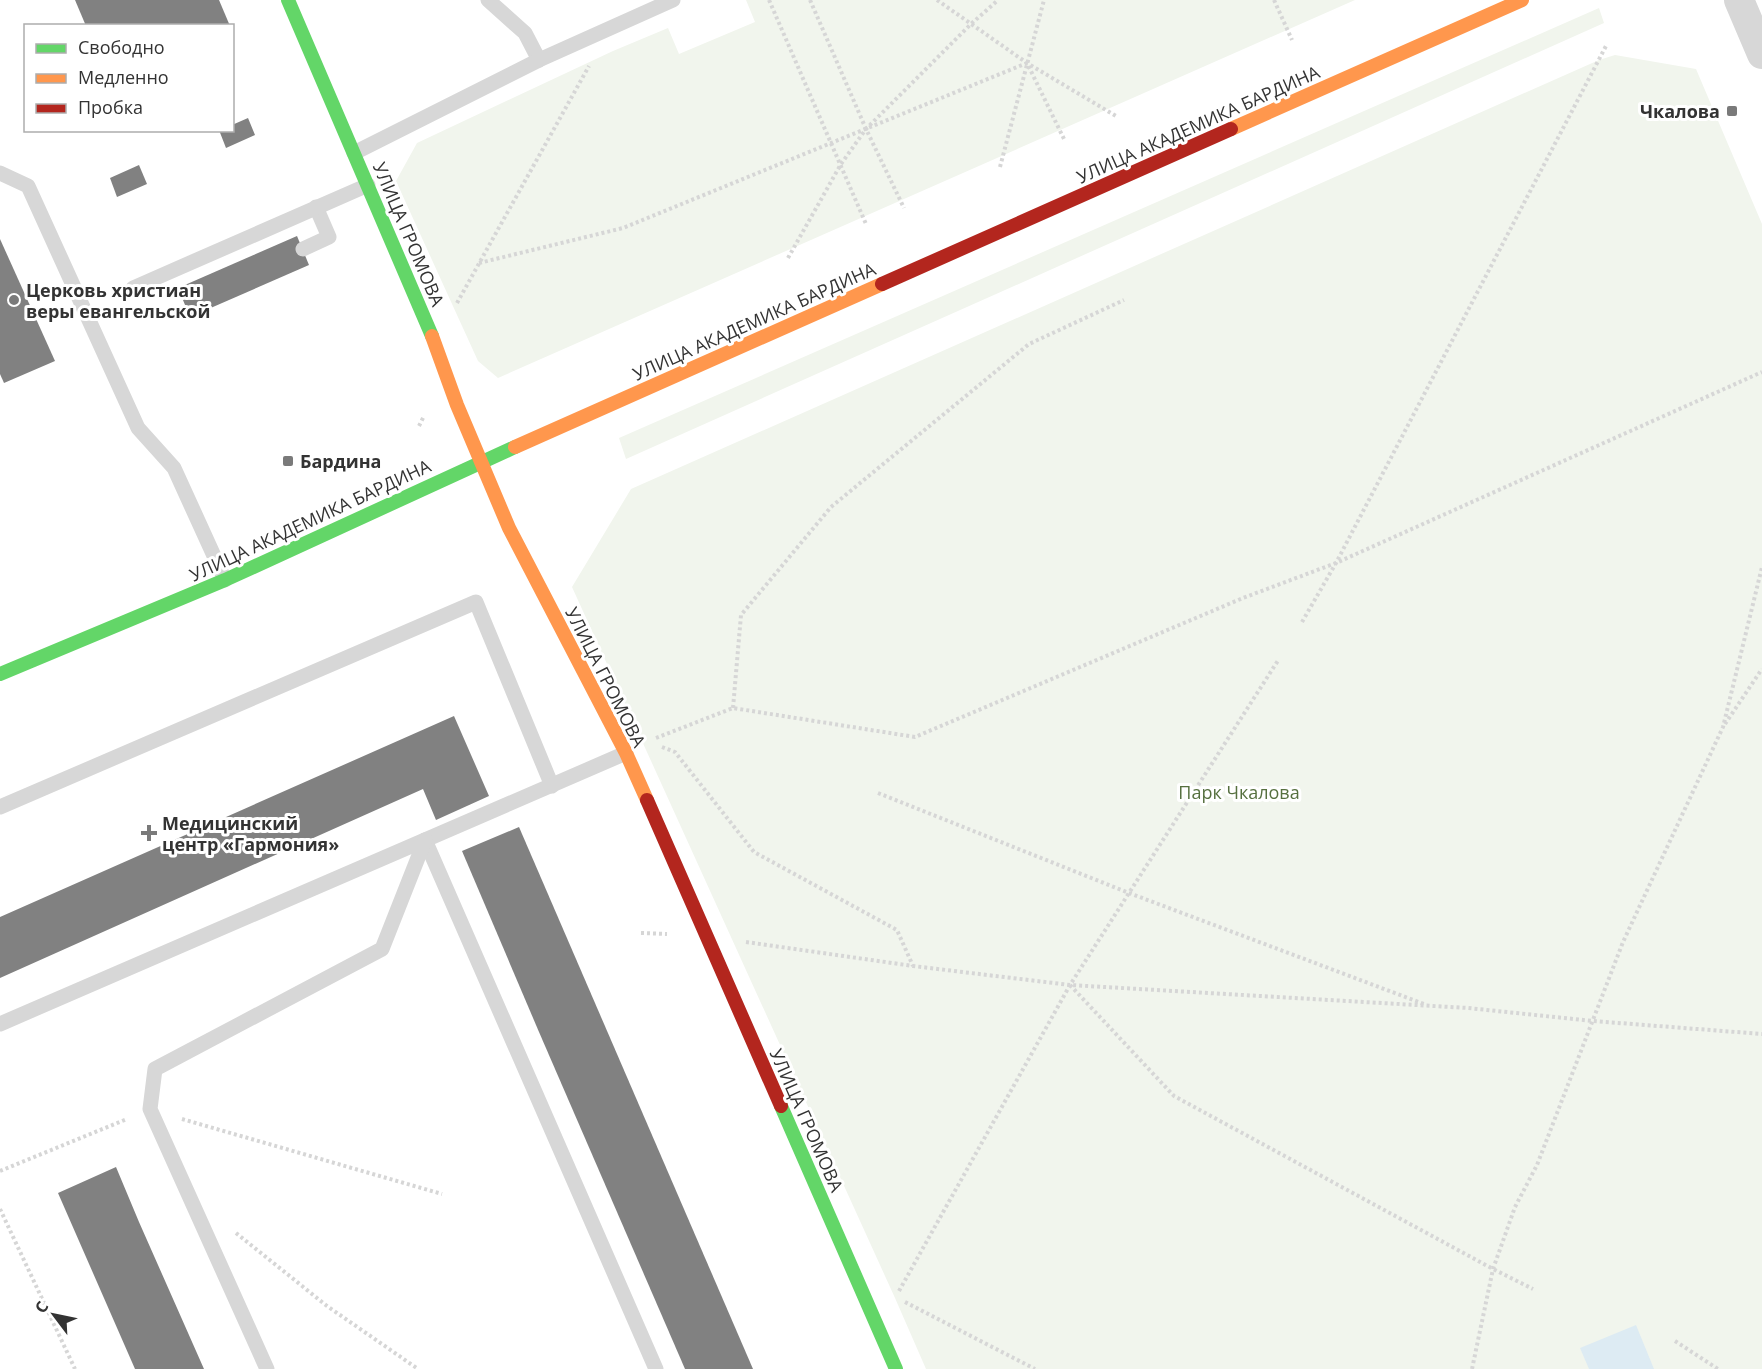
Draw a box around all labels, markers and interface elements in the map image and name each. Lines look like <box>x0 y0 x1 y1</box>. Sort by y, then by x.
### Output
legend <box>24 24 234 132</box>
text: Свободно <box>78 35 165 59</box>
street label: УЛИЦА АКАДЕМИКА БАРДИНА <box>1073 59 1324 189</box>
text: Медленно <box>78 65 169 89</box>
text: Пробка <box>78 95 143 119</box>
place label: Чкалова <box>1640 99 1720 123</box>
marker: Чкалова <box>1725 104 1739 118</box>
street label: УЛИЦА ГРОМОВА <box>368 158 450 310</box>
street label: УЛИЦА АКАДЕМИКА БАРДИНА <box>629 256 880 386</box>
place label: Церковь христиан веры евангельской <box>26 278 210 323</box>
marker: Церковь христиан веры евангельской <box>7 293 21 307</box>
place label: Бардина <box>300 449 381 473</box>
street label: УЛИЦА АКАДЕМИКА БАРДИНА <box>185 453 435 587</box>
marker: Бардина <box>281 454 295 468</box>
street label: УЛИЦА ГРОМОВА <box>560 603 652 752</box>
park label: Парк Чкалова <box>1178 780 1300 804</box>
place label: Медицинский центр «Гармония» <box>162 811 339 856</box>
marker: Медицинский центр «Гармония» <box>140 824 158 842</box>
street label: УЛИЦА ГРОМОВА <box>765 1045 850 1196</box>
north arrow <box>24 1285 84 1345</box>
text: С <box>29 1297 53 1317</box>

